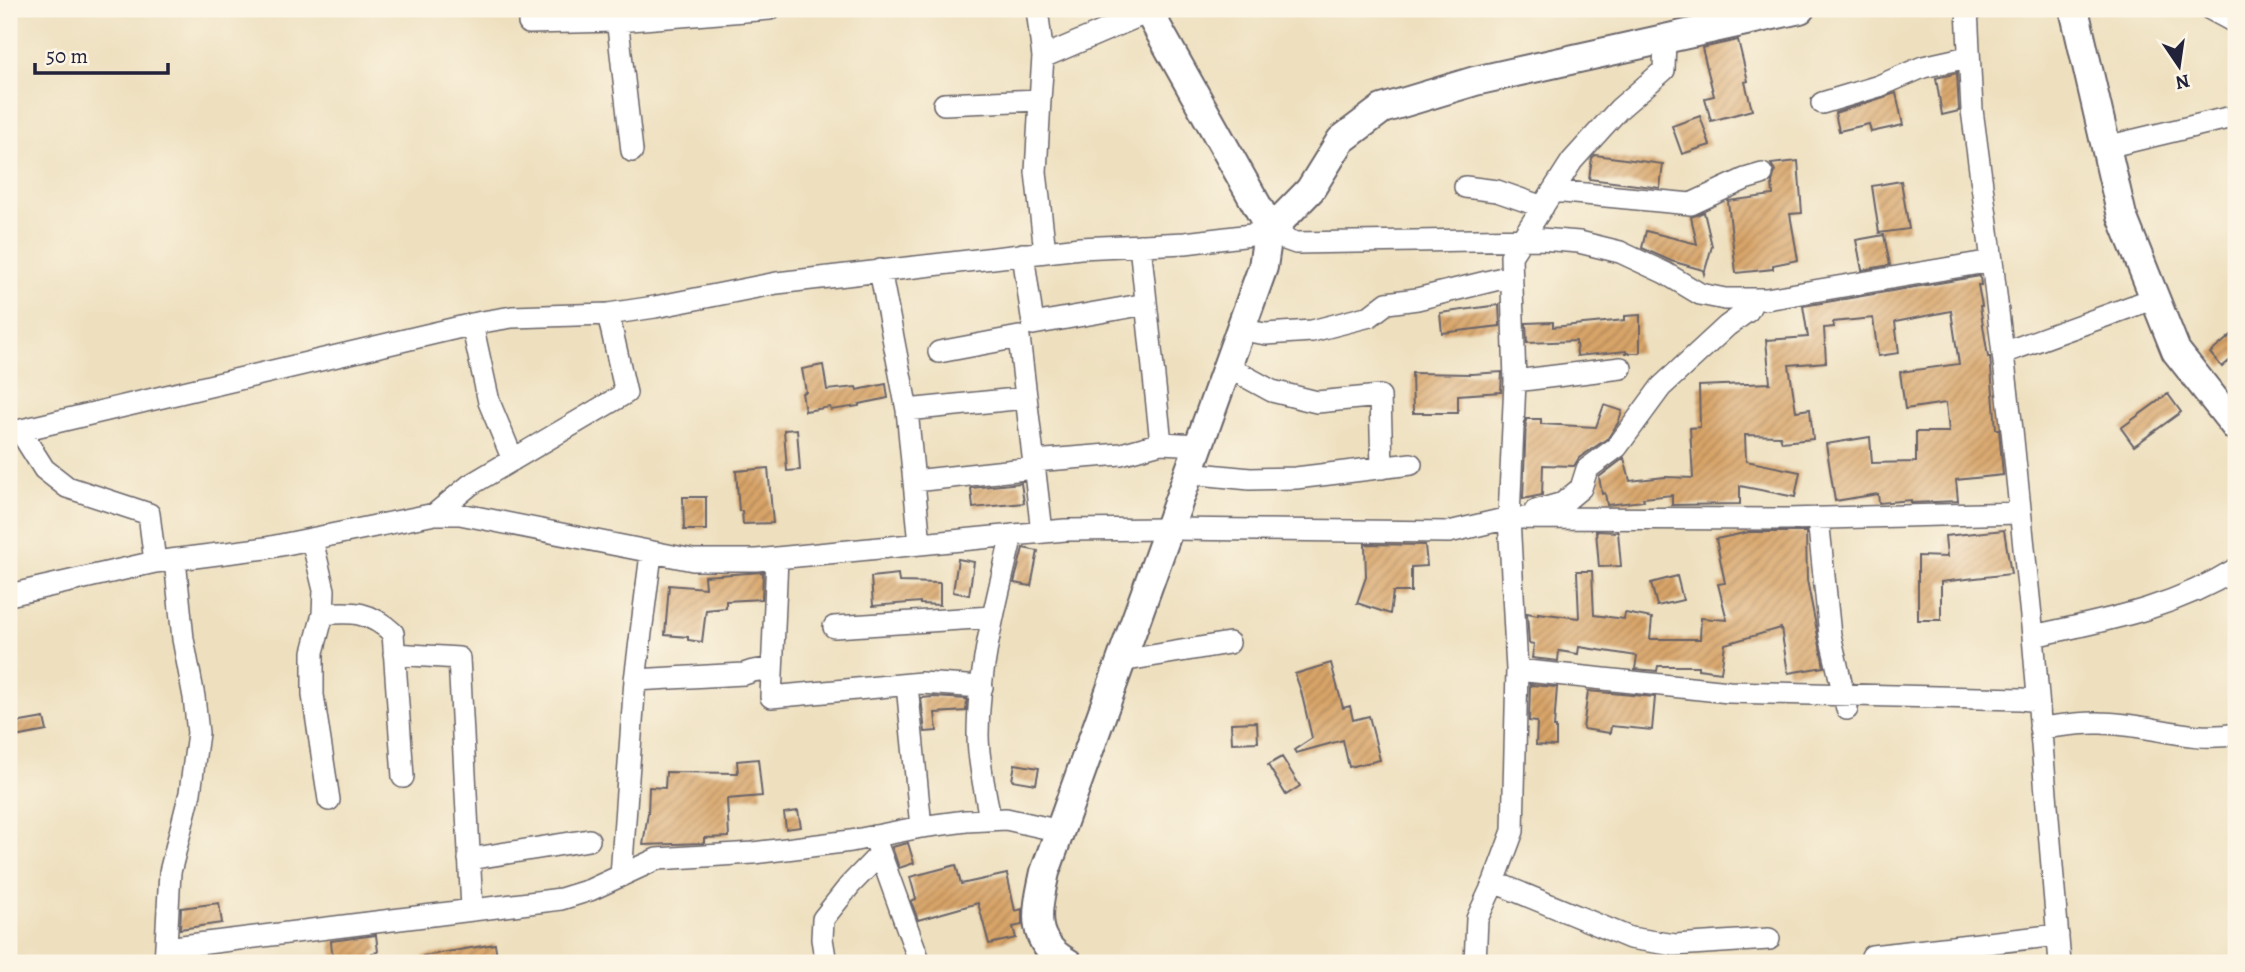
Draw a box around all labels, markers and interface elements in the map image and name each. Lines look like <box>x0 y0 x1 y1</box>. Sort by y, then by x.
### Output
scale bar <box>35 32 168 76</box>
north arrow <box>2144 32 2214 102</box>
text: 50 m <box>46 42 88 70</box>
text: N <box>2173 67 2192 96</box>

